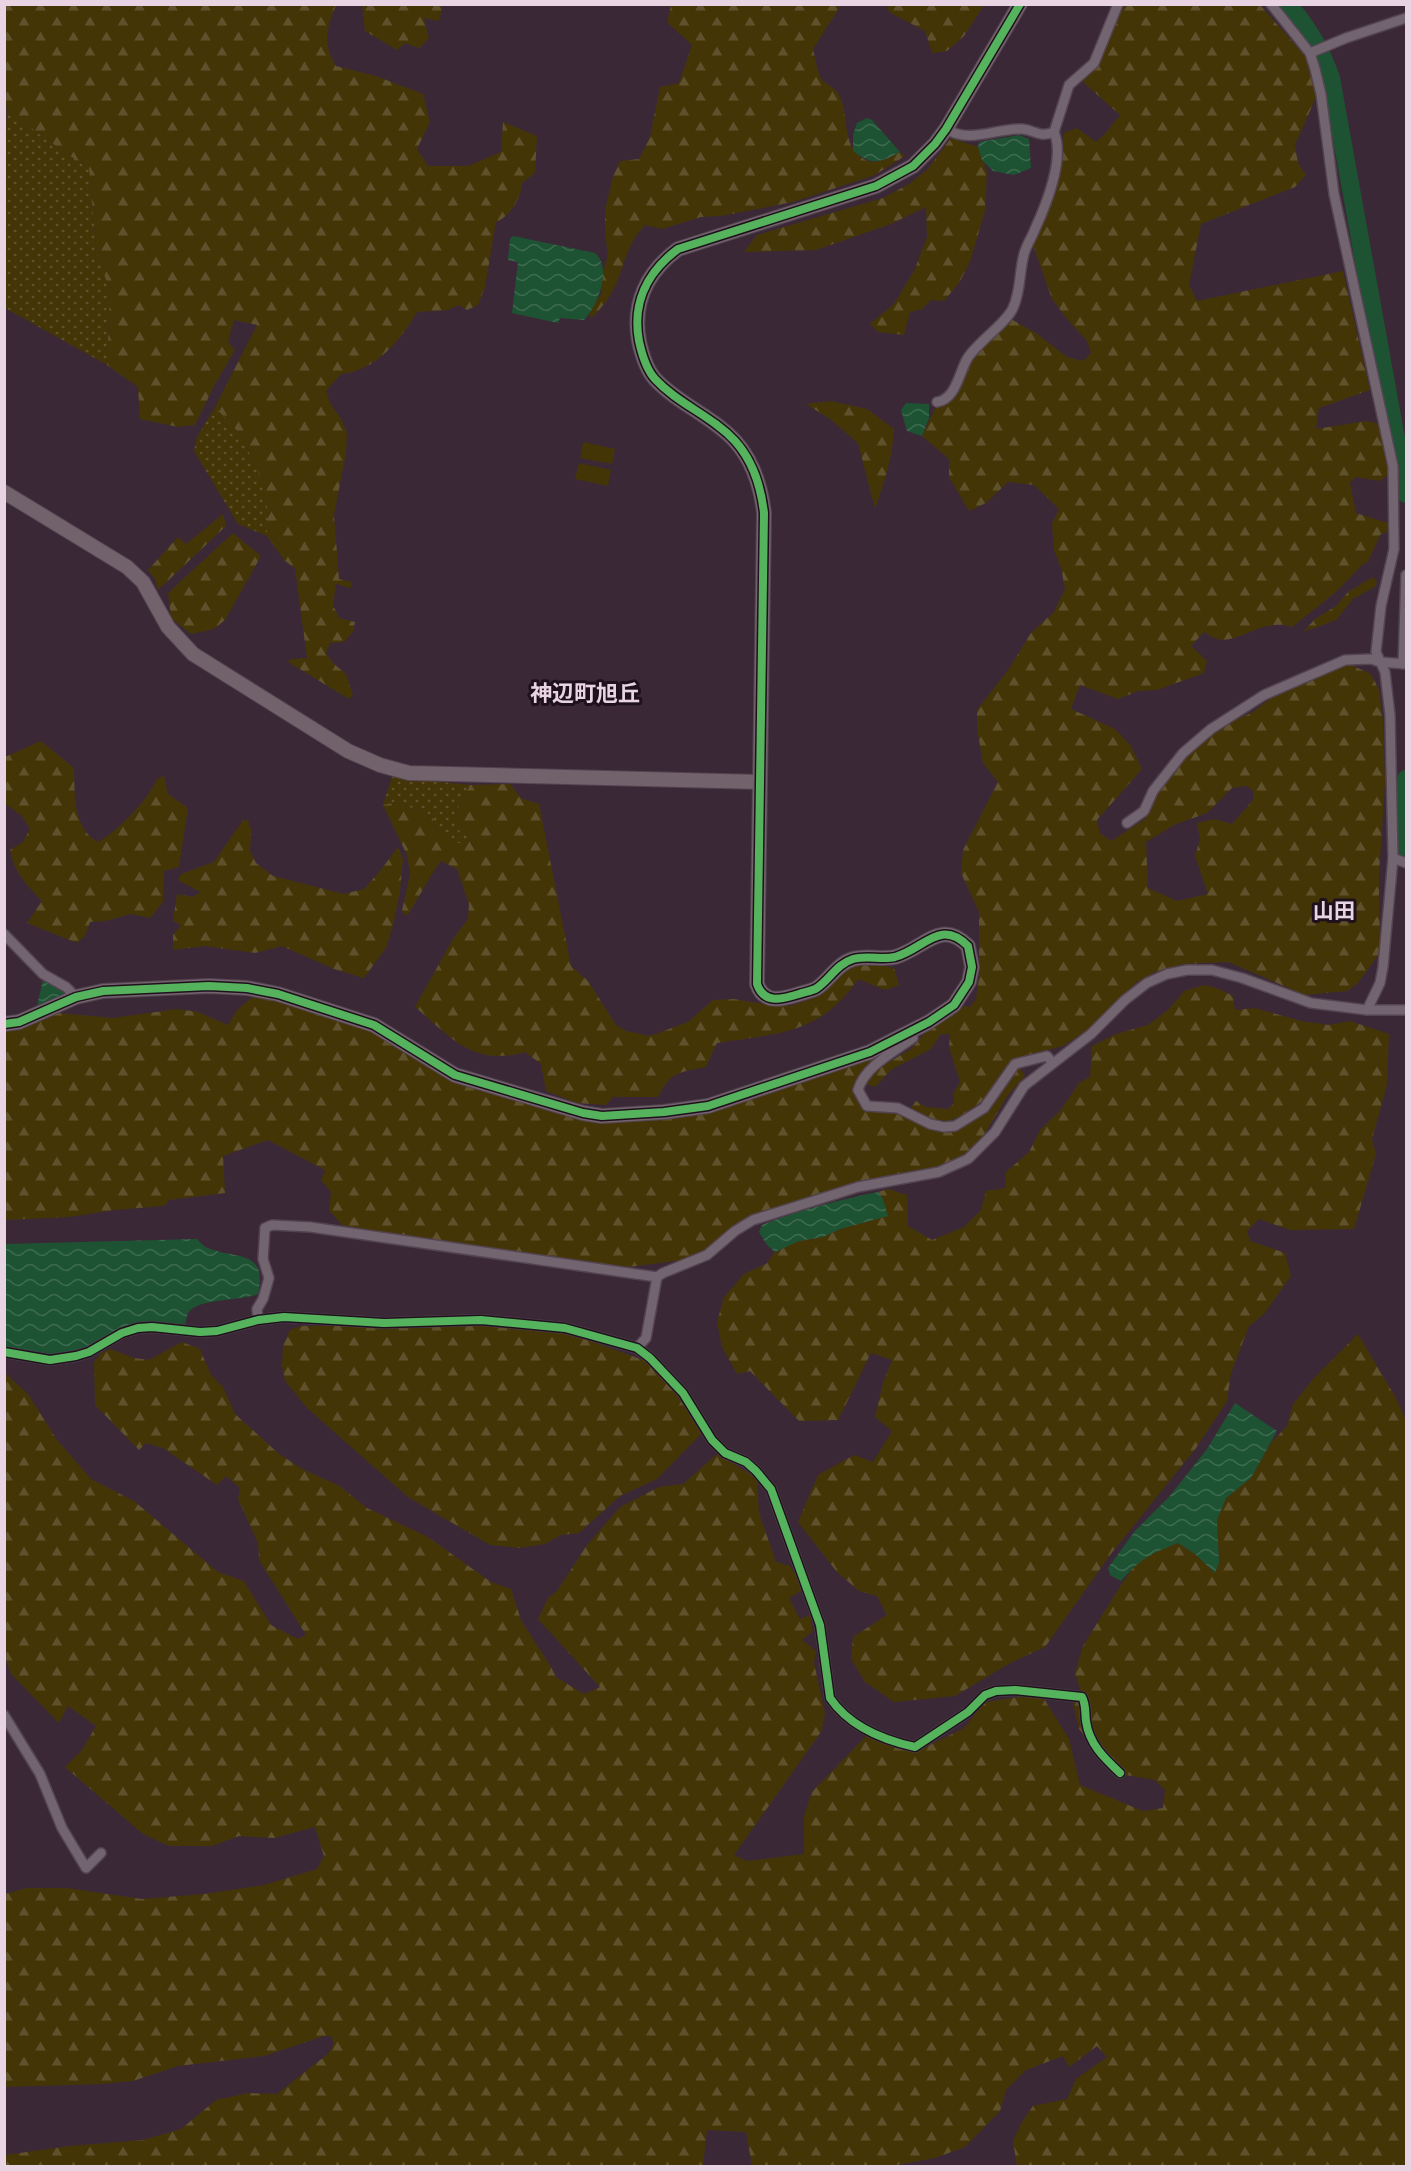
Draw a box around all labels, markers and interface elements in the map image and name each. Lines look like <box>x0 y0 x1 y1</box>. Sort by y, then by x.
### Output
district label: 神辺町旭丘 <box>530 679 640 708</box>
district label: 山田 <box>1313 897 1355 925</box>

